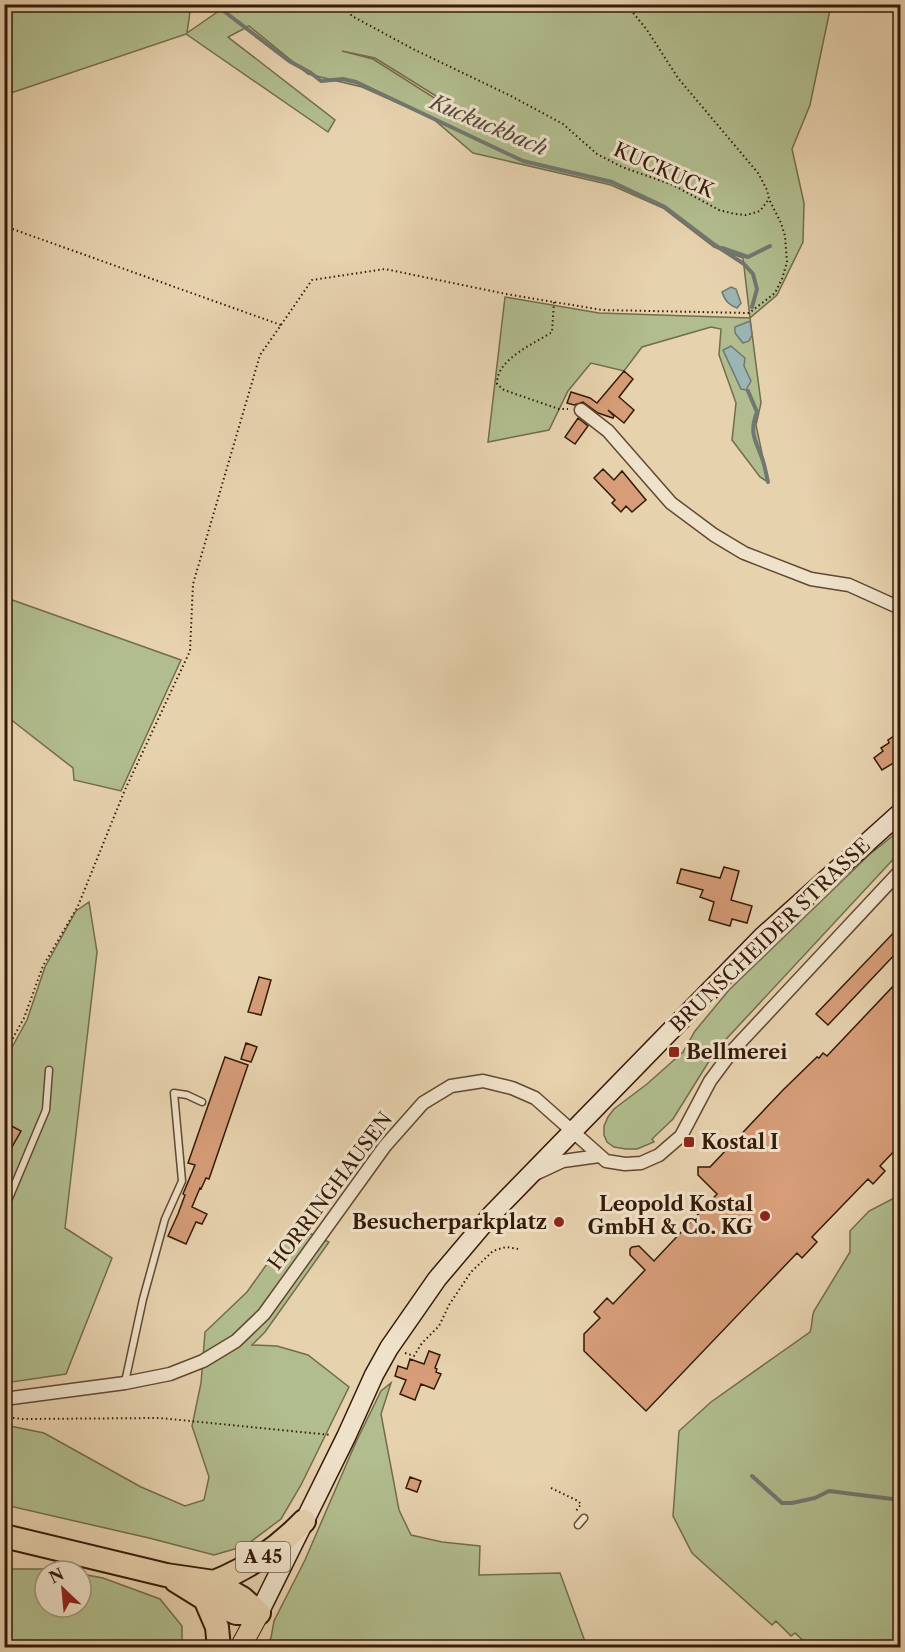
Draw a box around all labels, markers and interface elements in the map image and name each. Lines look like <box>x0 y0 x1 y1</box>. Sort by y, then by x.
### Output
water label: Kuckuckbach <box>425 88 551 161</box>
street label: KUCKUCK <box>610 137 719 203</box>
street label: BRUNSCHEIDER STRASSE <box>665 833 875 1037</box>
place label: Bellmerei <box>686 1040 787 1064</box>
marker: Bellmerei <box>667 1045 681 1059</box>
street label: HORRINGHAUSEN <box>263 1107 397 1275</box>
place label: Kostal I <box>701 1130 778 1154</box>
marker: Kostal I <box>682 1135 696 1149</box>
place label: Leopold Kostal GmbH & Co. KG <box>588 1192 753 1239</box>
marker: Leopold Kostal GmbH & Co. KG <box>758 1209 772 1223</box>
place label: Besucherparkplatz <box>352 1210 547 1234</box>
marker: Besucherparkplatz <box>552 1215 566 1229</box>
road number: A 45 <box>236 1542 290 1572</box>
north arrow <box>33 1559 93 1619</box>
text: N <box>46 1563 67 1588</box>

